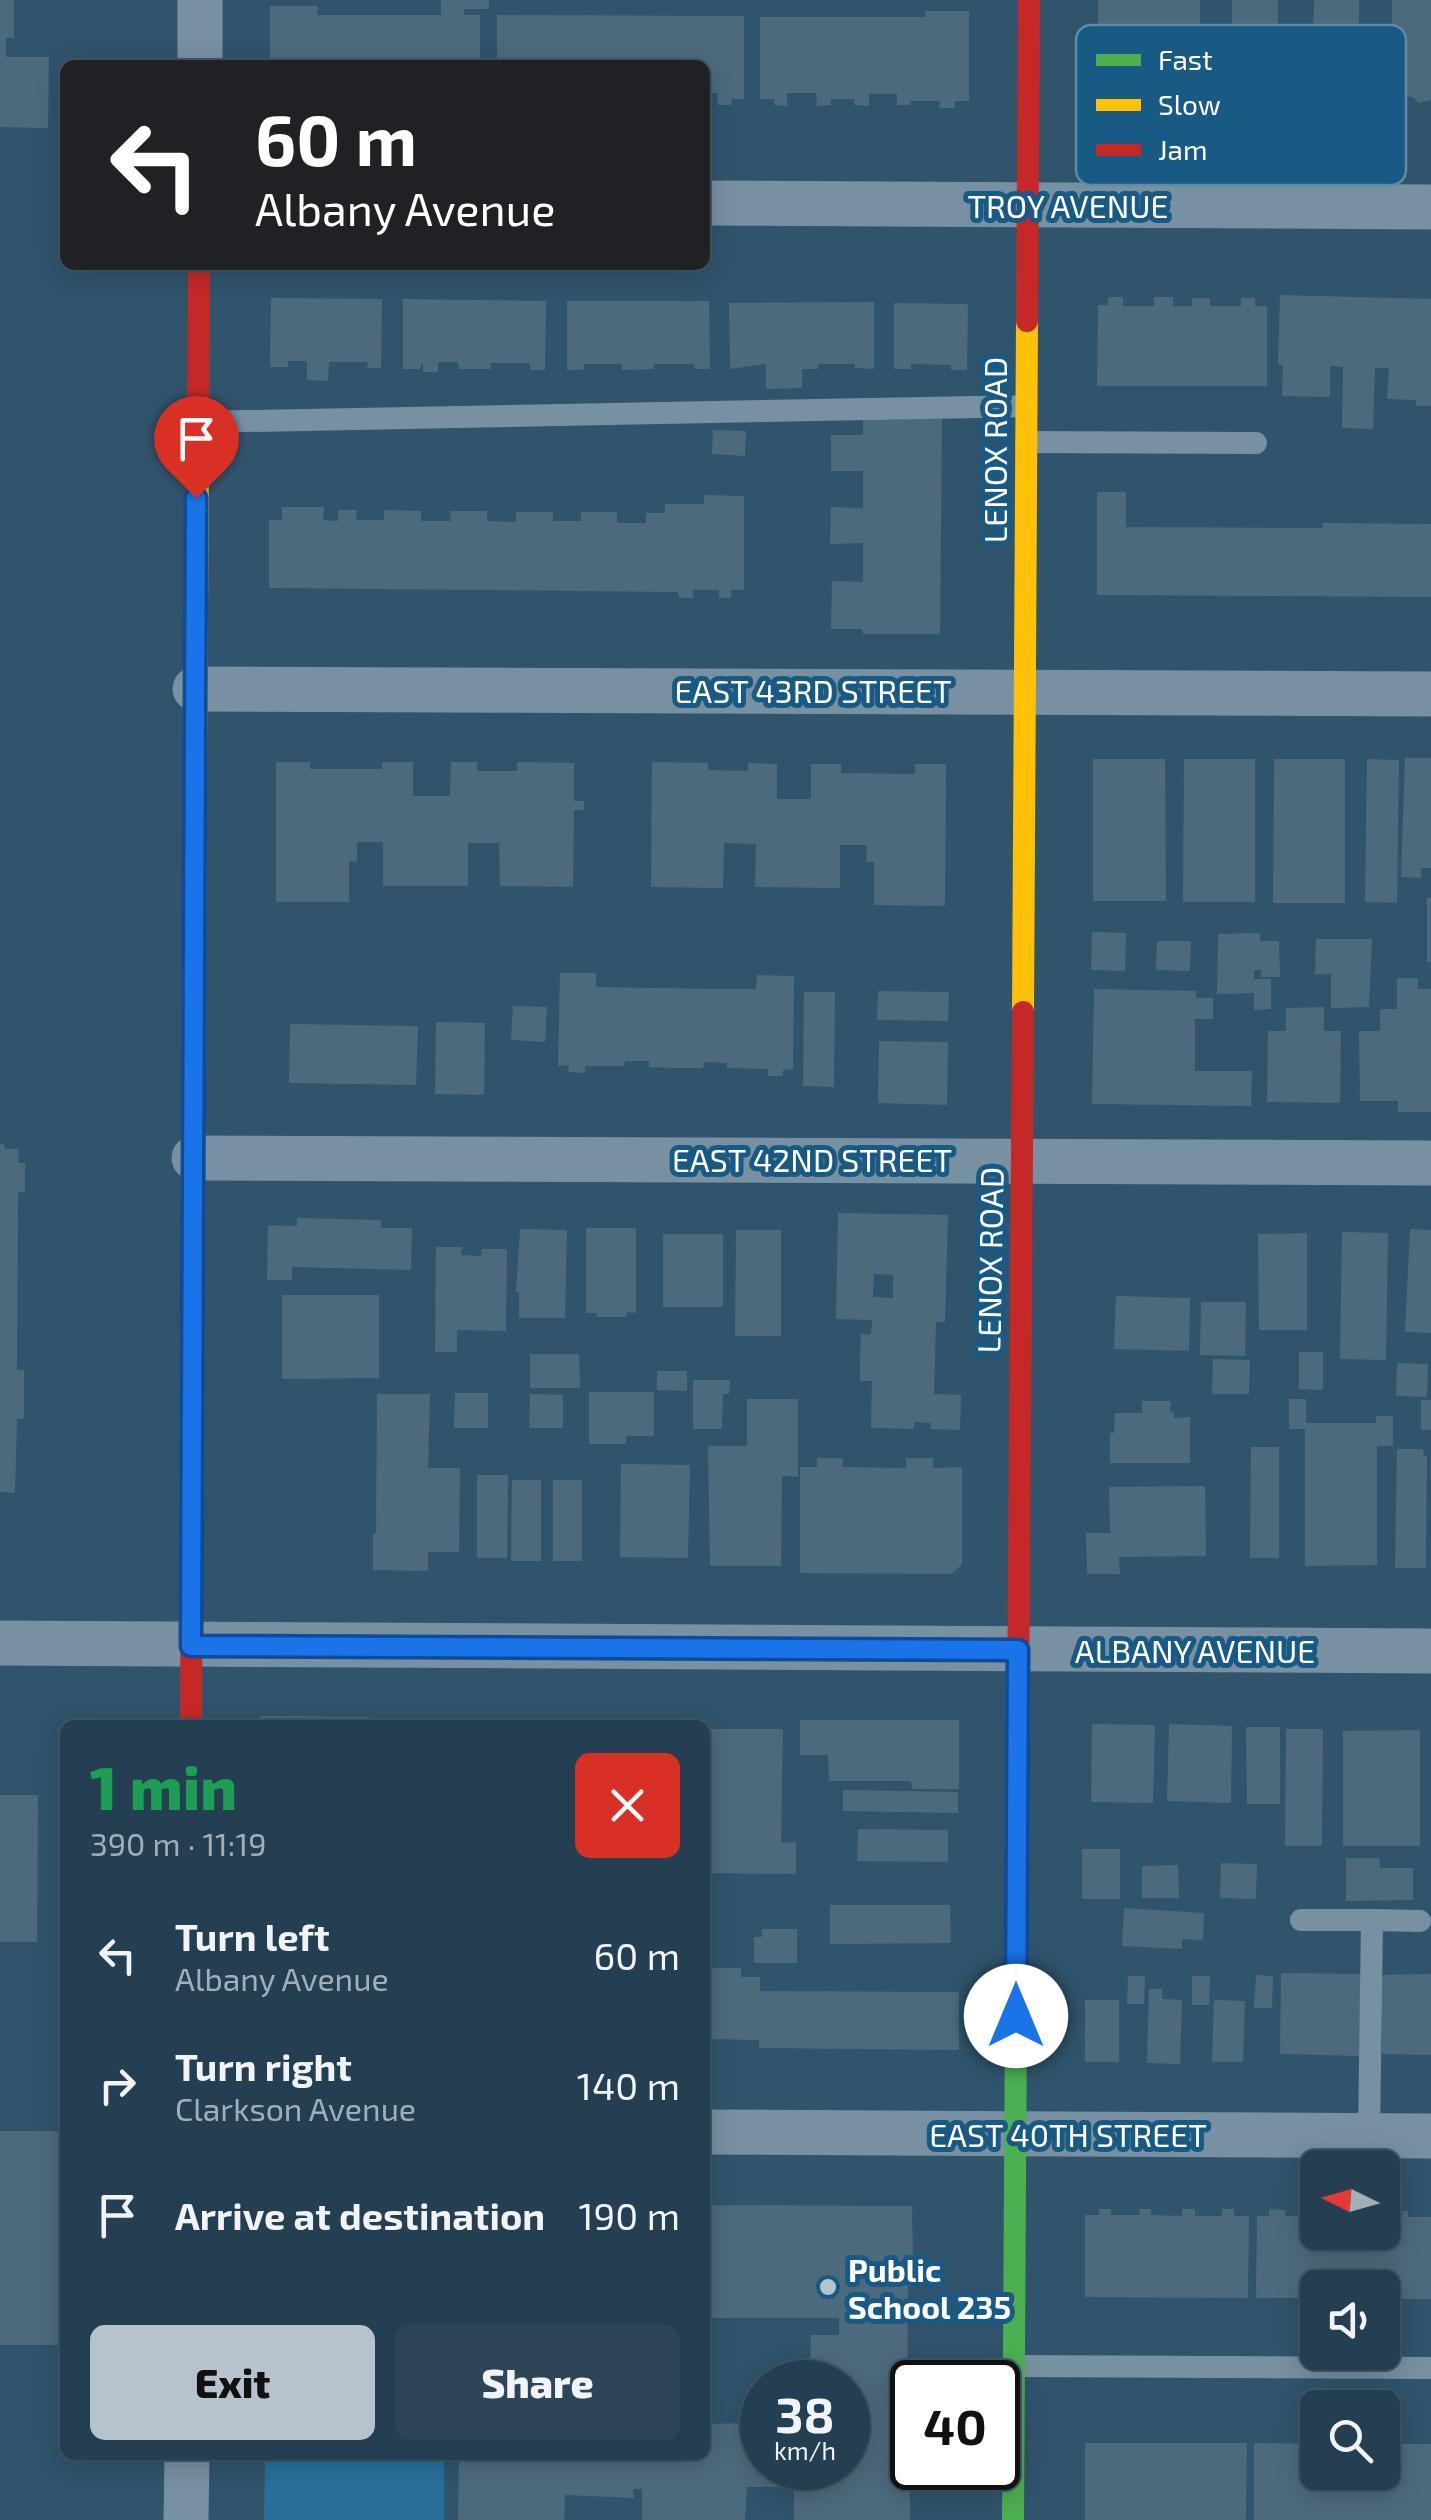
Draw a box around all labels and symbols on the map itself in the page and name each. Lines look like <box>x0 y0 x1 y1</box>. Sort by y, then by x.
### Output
legend <box>1076 25 1406 185</box>
text: Fast <box>1158 42 1213 76</box>
text: Slow <box>1158 87 1221 121</box>
text: Jam <box>1158 132 1207 166</box>
street label: TROY AVENUE <box>968 186 1169 224</box>
street label: LENOX ROAD <box>975 357 1013 543</box>
pin <box>154 396 239 499</box>
street label: EAST 43RD STREET <box>674 671 952 709</box>
street label: EAST 42ND STREET <box>672 1140 952 1178</box>
street label: LENOX ROAD <box>968 1166 1010 1354</box>
street label: ALBANY AVENUE <box>1075 1631 1315 1669</box>
position arrow <box>964 1964 1068 2068</box>
street label: EAST 40TH STREET <box>929 2115 1207 2153</box>
north arrow <box>1300 2150 1400 2250</box>
place label: Public School 235 <box>848 2250 1011 2325</box>
marker: Public School 235 <box>817 2276 839 2298</box>
speed limit sign: 40 <box>890 2360 1020 2490</box>

